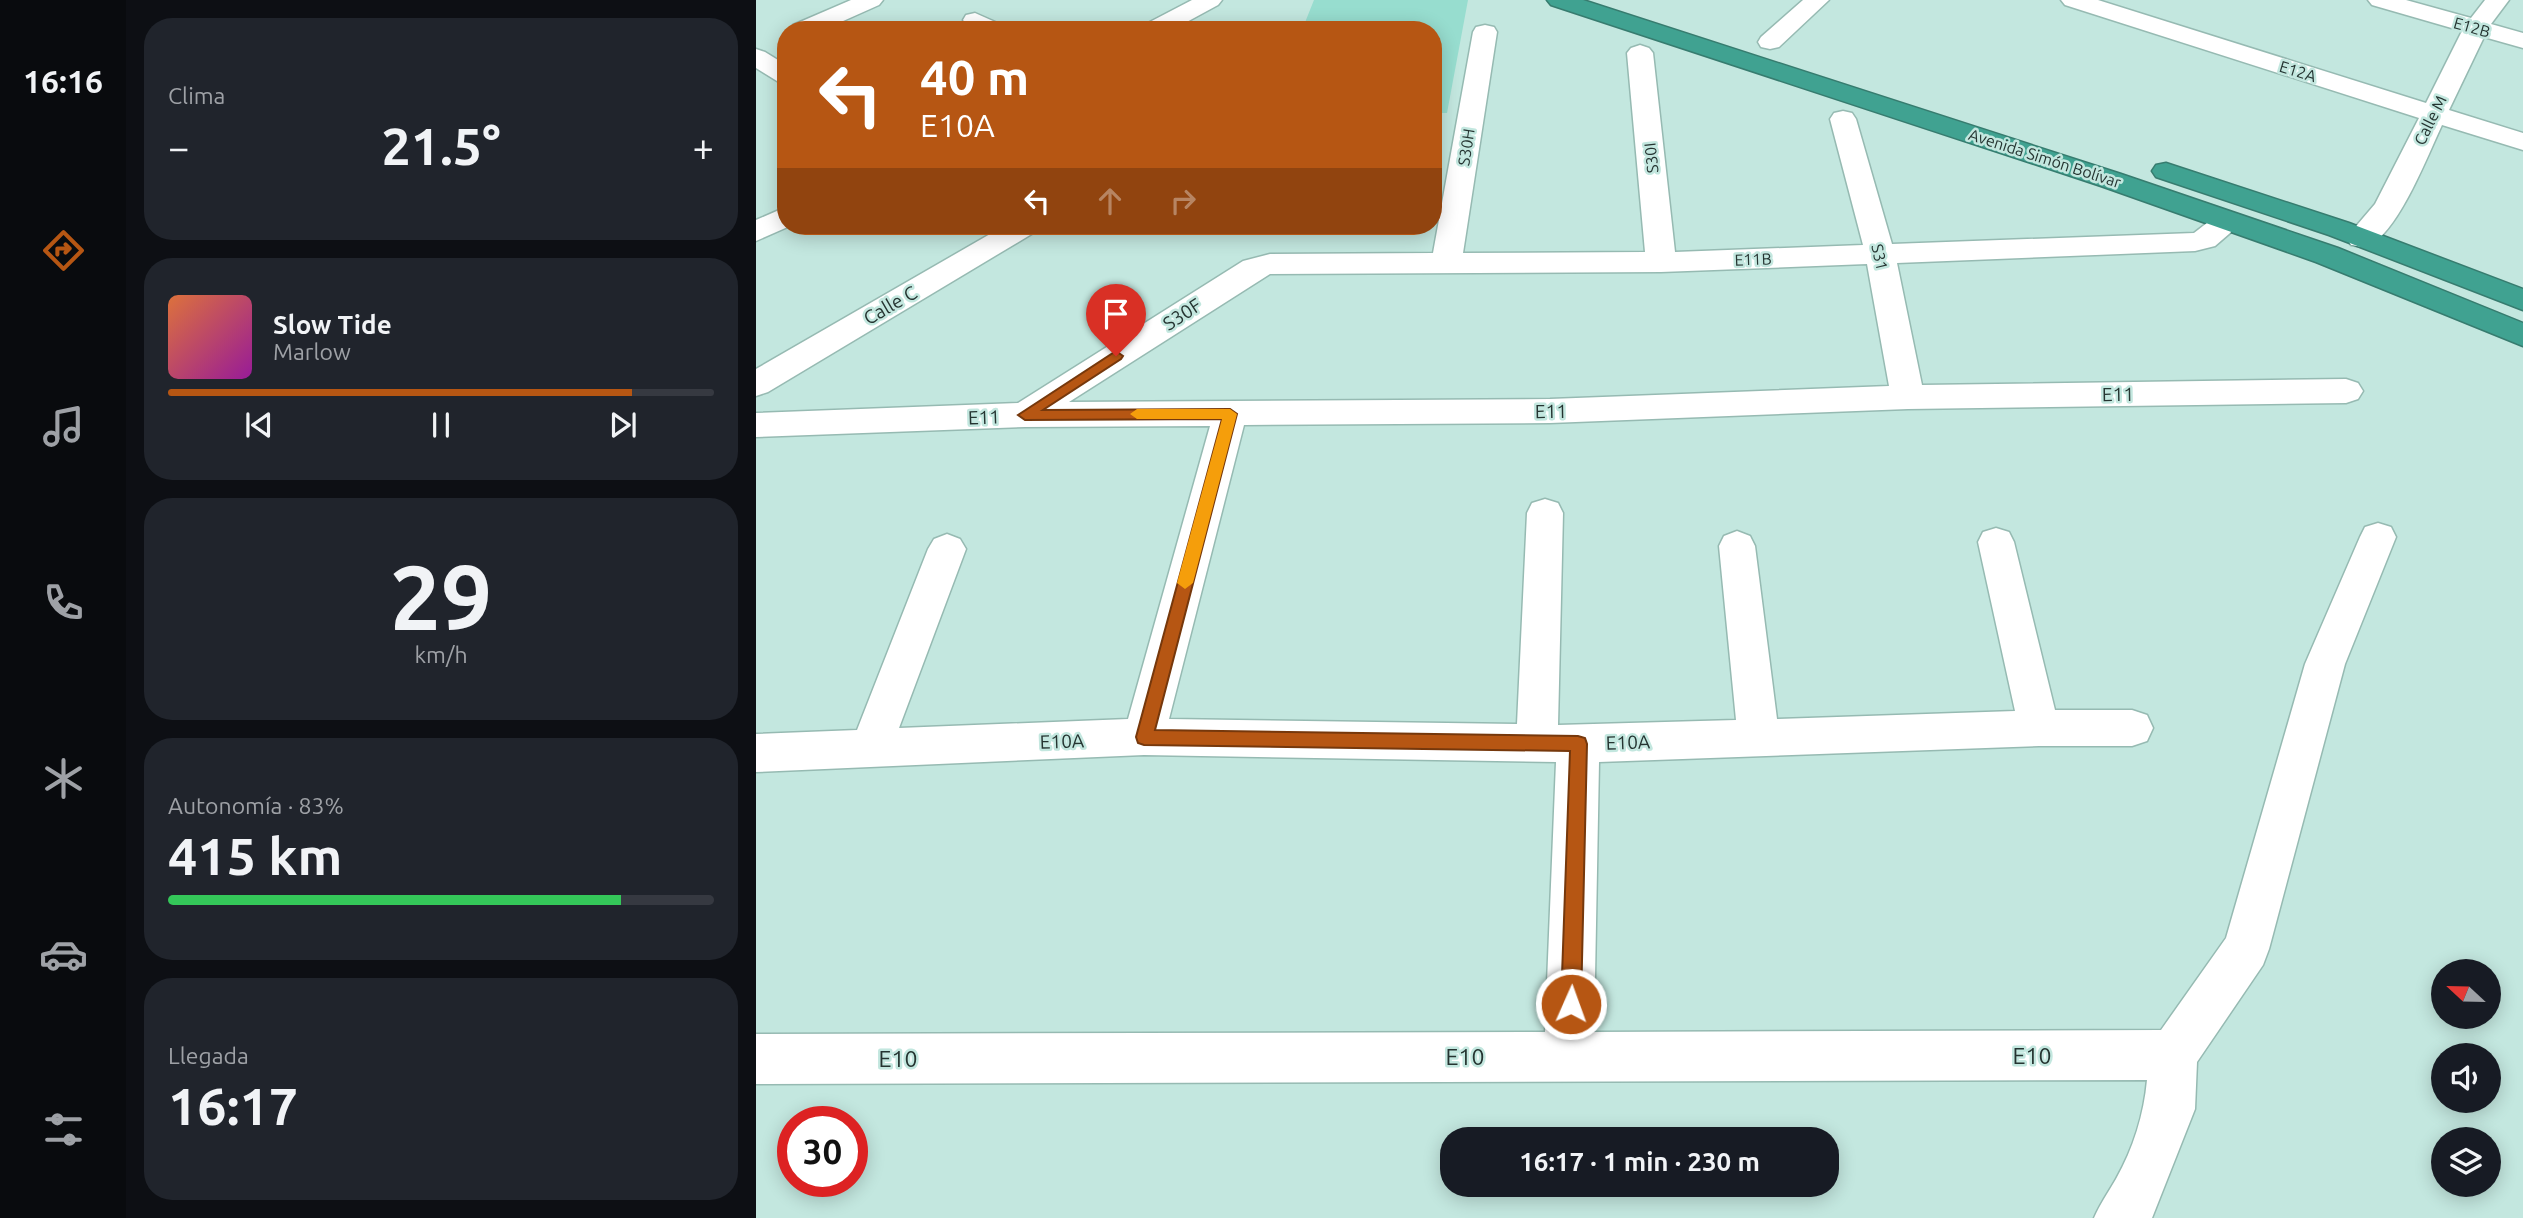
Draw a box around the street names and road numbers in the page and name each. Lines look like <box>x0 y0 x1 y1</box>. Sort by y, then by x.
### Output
street label: E12B <box>2452 13 2492 41</box>
street label: E12A <box>2277 57 2319 85</box>
street label: Calle M <box>2410 92 2450 148</box>
street label: Avenida Simón Bolívar <box>1967 125 2123 191</box>
street label: S30H <box>1454 127 1478 167</box>
street label: S30I <box>1640 142 1662 174</box>
street label: S31 <box>1868 242 1892 272</box>
street label: E11B <box>1734 249 1772 269</box>
street label: Calle C <box>859 281 921 329</box>
street label: S30F <box>1159 294 1205 334</box>
street label: E11 <box>2102 383 2134 405</box>
street label: E11 <box>1535 400 1567 422</box>
street label: E11 <box>968 405 1000 429</box>
street label: E10A <box>1039 729 1085 753</box>
street label: E10A <box>1605 730 1651 754</box>
street label: E10 <box>2013 1043 2051 1068</box>
street label: E10 <box>1446 1044 1484 1069</box>
street label: E10 <box>879 1046 917 1071</box>

